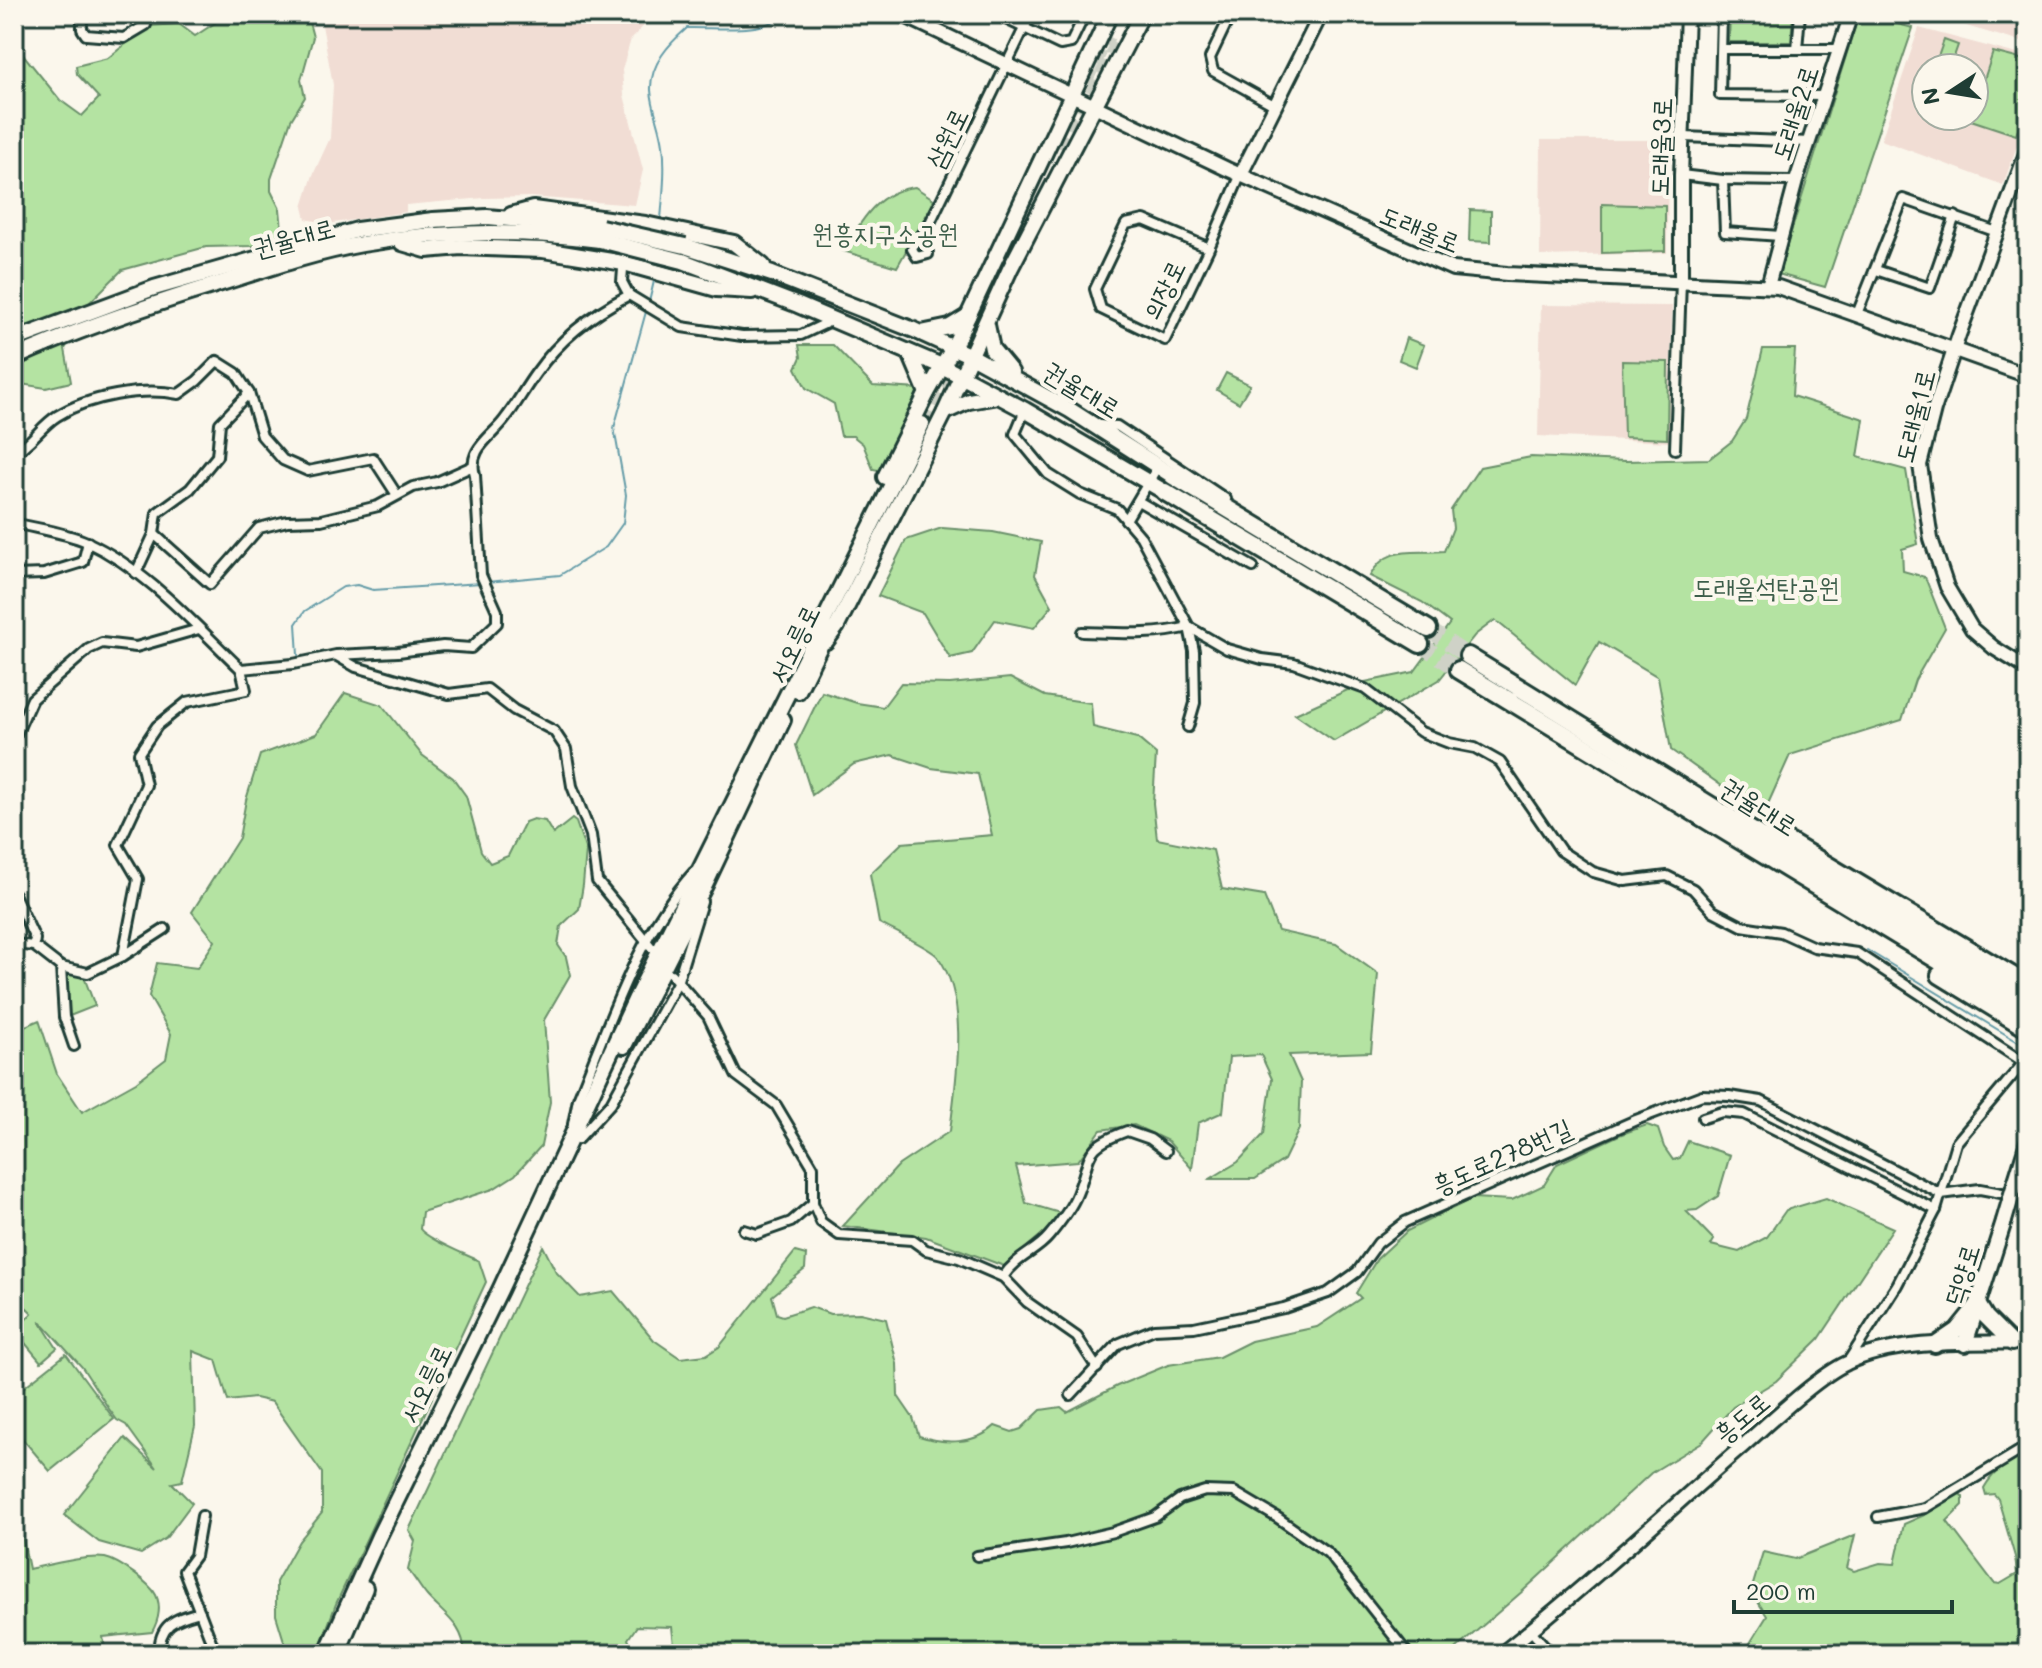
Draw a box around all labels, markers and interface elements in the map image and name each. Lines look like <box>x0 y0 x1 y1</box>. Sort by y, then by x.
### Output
north arrow <box>1910 52 1990 132</box>
street label: 도래울2로 <box>1763 61 1825 165</box>
text: N <box>1914 85 1946 107</box>
street label: 도래울3로 <box>1641 97 1679 197</box>
street label: 삼원로 <box>917 102 975 173</box>
street label: 도래울로 <box>1375 197 1466 260</box>
street label: 권율대로 <box>249 210 339 264</box>
park label: 원흥지구소공원 <box>812 216 958 250</box>
street label: 의장로 <box>1134 254 1192 325</box>
street label: 권율대로 <box>1038 353 1127 425</box>
street label: 도래울1로 <box>1886 365 1942 466</box>
park label: 도래울석탄공원 <box>1693 570 1839 604</box>
street label: 서오릉로 <box>759 599 827 689</box>
street label: 권율대로 <box>1715 770 1804 843</box>
street label: 흥도로278번길 <box>1426 1110 1577 1202</box>
street label: 덕양로 <box>1936 1240 1986 1310</box>
street label: 서오릉로 <box>391 1339 459 1429</box>
street label: 흥도로 <box>1706 1384 1776 1450</box>
scale bar <box>1734 1564 1952 1614</box>
text: 200 m <box>1746 1575 1816 1606</box>

